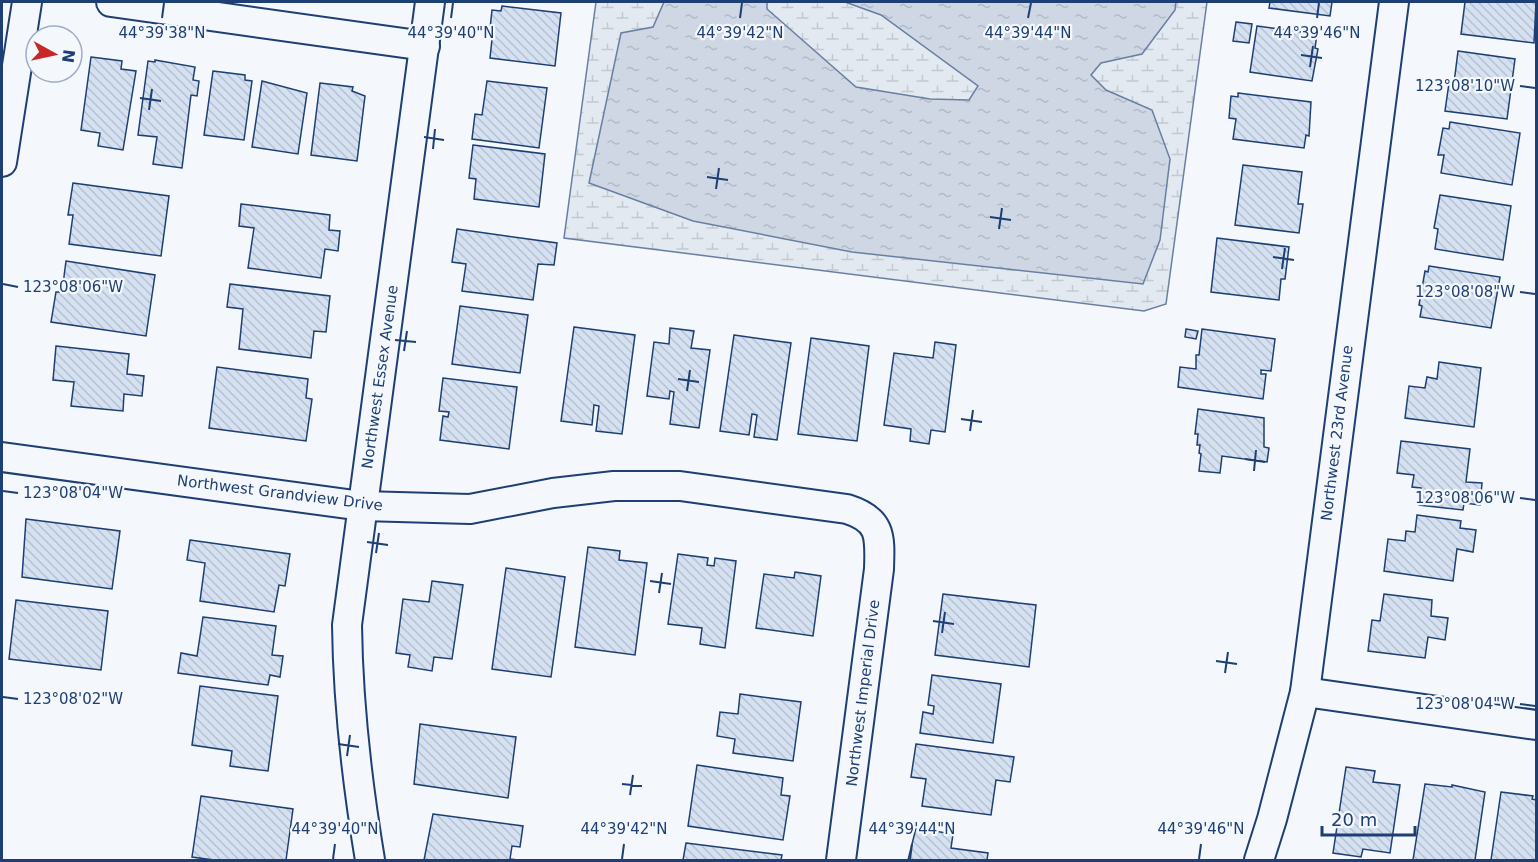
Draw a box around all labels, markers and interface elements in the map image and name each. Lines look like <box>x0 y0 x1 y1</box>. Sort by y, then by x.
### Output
north arrow <box>24 24 84 84</box>
text: 44°39'38"N <box>118 24 206 42</box>
text: 44°39'40"N <box>407 24 495 42</box>
text: 44°39'42"N <box>696 24 784 42</box>
text: 44°39'44"N <box>984 24 1072 42</box>
text: 44°39'46"N <box>1273 24 1361 42</box>
text: N <box>58 48 79 64</box>
text: 123°08'10"W <box>1415 77 1515 95</box>
text: 123°08'06"W <box>23 278 123 296</box>
text: 123°08'08"W <box>1415 283 1515 301</box>
street label: Northwest Essex Avenue <box>358 284 402 470</box>
street label: Northwest 23rd Avenue <box>1317 344 1357 522</box>
street label: Northwest Grandview Drive <box>176 471 384 515</box>
text: 123°08'04"W <box>23 484 123 502</box>
text: 123°08'06"W <box>1415 489 1515 507</box>
street label: Northwest Imperial Drive <box>843 599 883 787</box>
text: 123°08'02"W <box>23 690 123 708</box>
text: 123°08'04"W <box>1415 695 1515 713</box>
scale bar <box>1322 799 1415 837</box>
text: 20 m <box>1331 809 1377 830</box>
text: 44°39'40"N <box>291 820 379 838</box>
text: 44°39'42"N <box>580 820 668 838</box>
text: 44°39'44"N <box>868 820 956 838</box>
text: 44°39'46"N <box>1157 820 1245 838</box>

